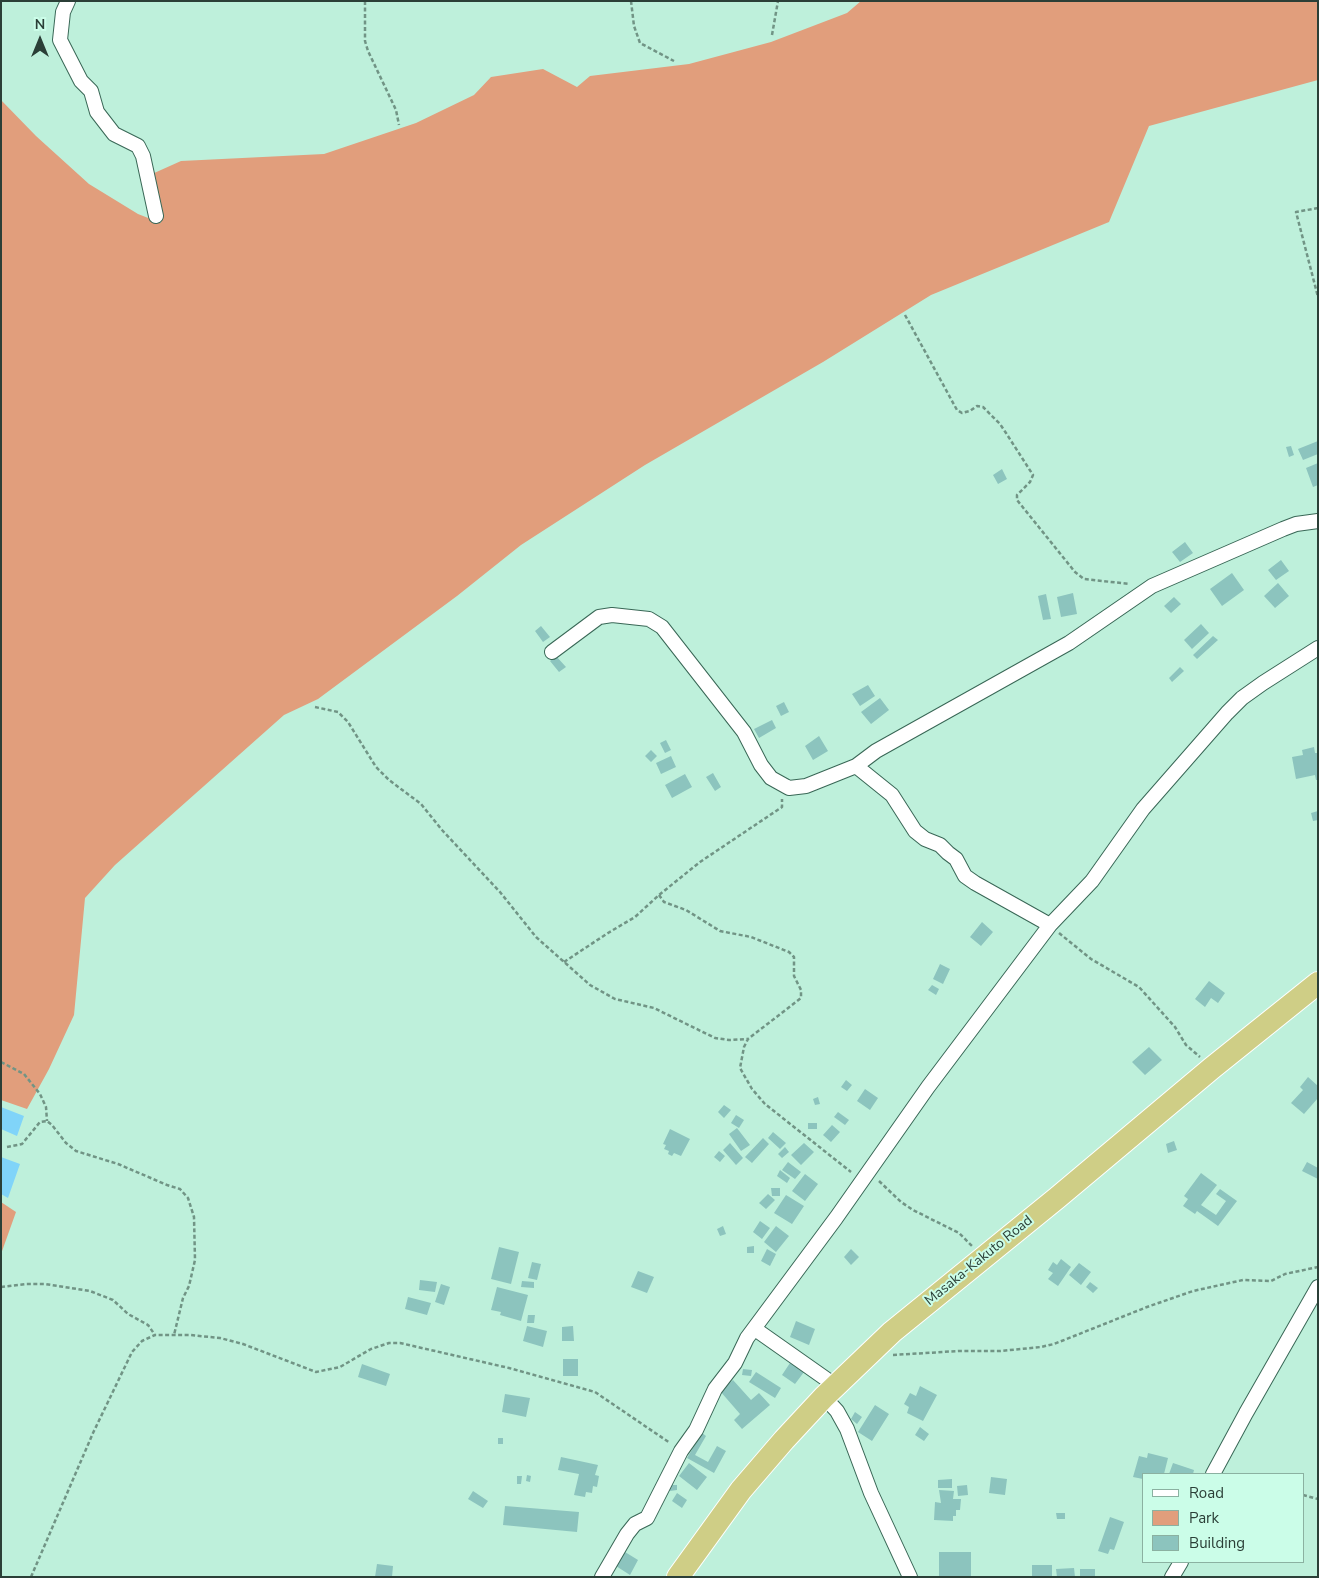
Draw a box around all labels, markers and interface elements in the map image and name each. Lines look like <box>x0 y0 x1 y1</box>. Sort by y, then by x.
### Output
north arrow <box>15 15 65 65</box>
text: N <box>35 15 45 34</box>
street label: Masaka-Kakuto Road <box>922 1212 1036 1310</box>
legend <box>1142 1473 1304 1563</box>
text: Road <box>1189 1483 1224 1503</box>
text: Park <box>1189 1508 1219 1528</box>
text: Building <box>1189 1533 1245 1553</box>

